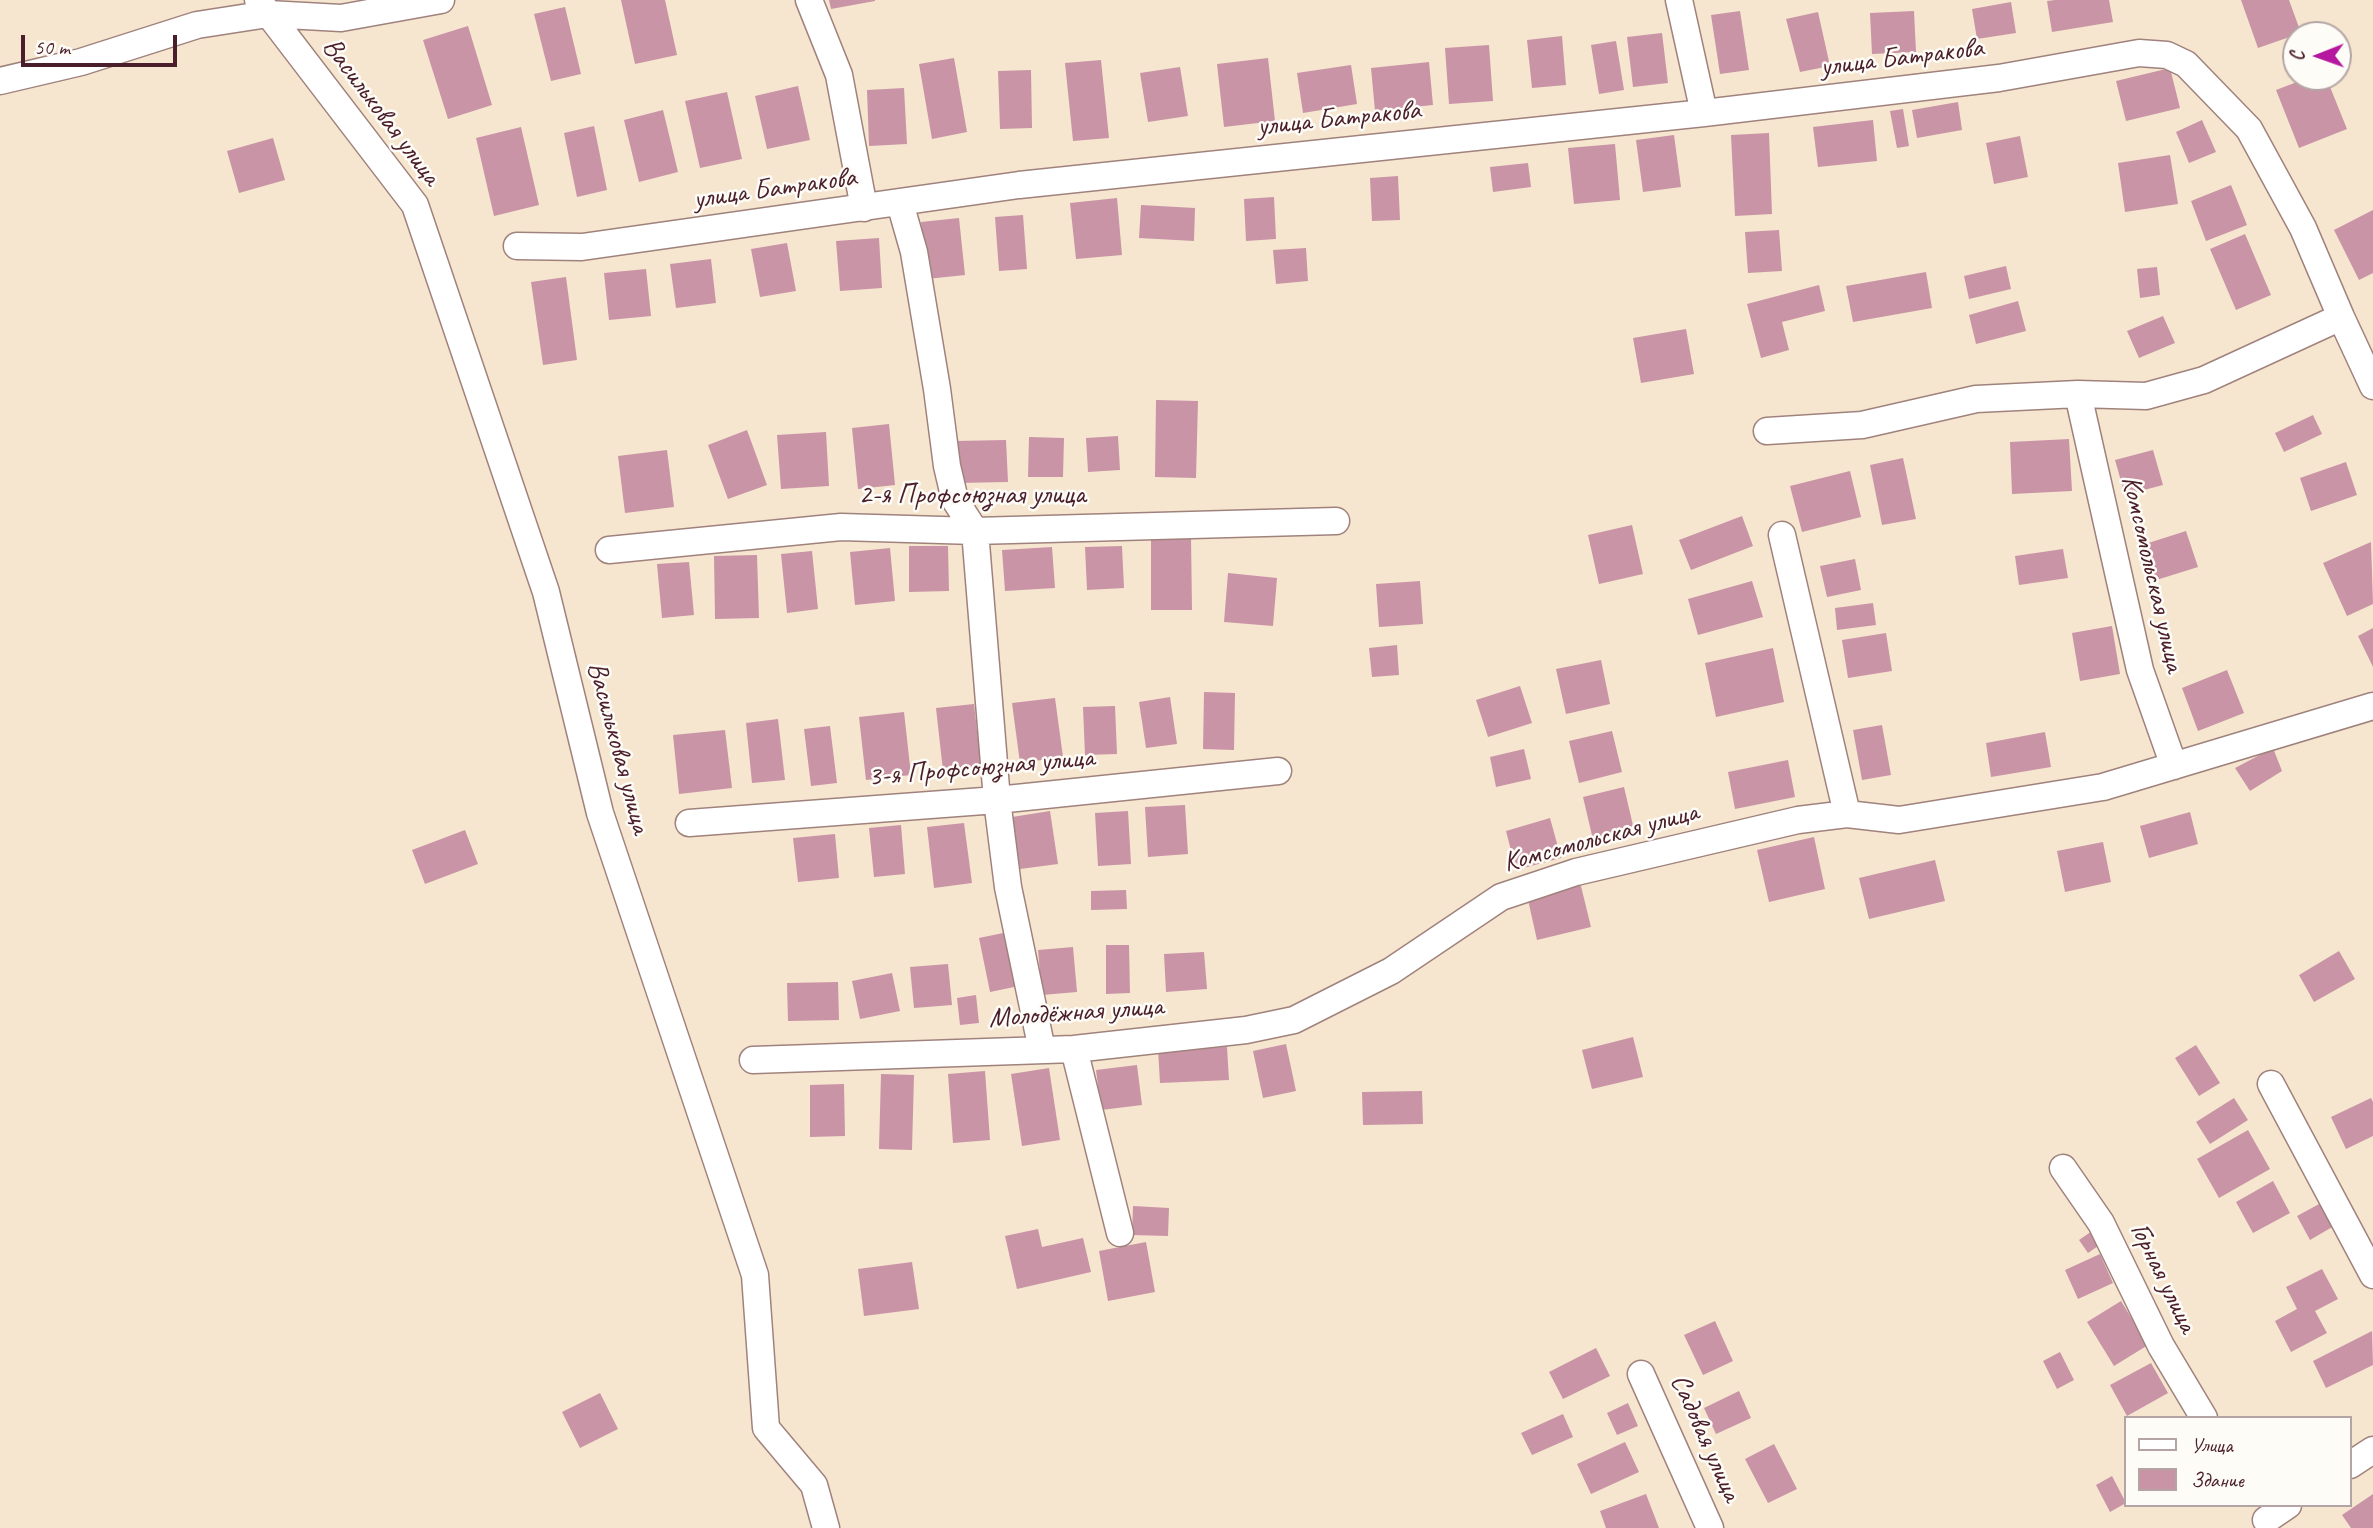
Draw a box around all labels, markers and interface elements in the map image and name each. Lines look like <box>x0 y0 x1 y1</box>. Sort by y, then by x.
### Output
scale bar <box>24 21 180 65</box>
north arrow <box>2282 21 2352 91</box>
street label: улица Батракова <box>1819 31 1985 85</box>
street label: Васильковая улица <box>315 32 447 192</box>
text: 50 m <box>34 34 70 60</box>
text: С <box>2286 51 2310 61</box>
street label: улица Батракова <box>1256 94 1422 144</box>
street label: улица Батракова <box>692 161 858 217</box>
street label: Комсомольская улица <box>2113 473 2191 675</box>
street label: 2-я Профсоюзная улица <box>859 479 1085 513</box>
street label: Васильковая улица <box>579 659 657 837</box>
street label: 3-я Профсоюзная улица <box>867 741 1095 795</box>
street label: Комсомольская улица <box>1500 796 1702 880</box>
street label: Молодёжная улица <box>988 990 1164 1036</box>
street label: Горная улица <box>2122 1217 2204 1339</box>
street label: Садовая улица <box>1662 1369 1748 1507</box>
legend <box>2124 1416 2352 1507</box>
text: Улица <box>2191 1432 2233 1458</box>
text: Здание <box>2191 1467 2244 1493</box>

